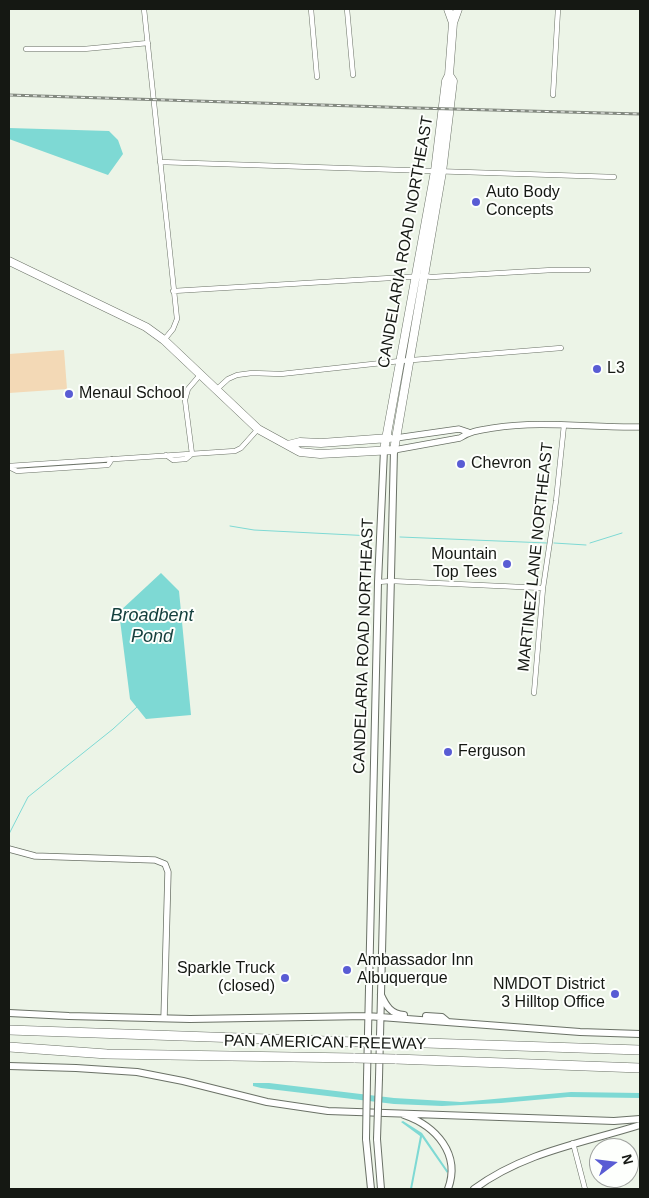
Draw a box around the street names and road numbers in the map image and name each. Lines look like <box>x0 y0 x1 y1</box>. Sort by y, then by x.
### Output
street label: CANDELARIA ROAD NORTHEAST <box>374 114 438 370</box>
street label: MARTINEZ LANE NORTHEAST <box>514 441 558 673</box>
street label: CANDELARIA ROAD NORTHEAST <box>350 518 378 774</box>
street label: PAN AMERICAN FREEWAY <box>224 1032 426 1054</box>

